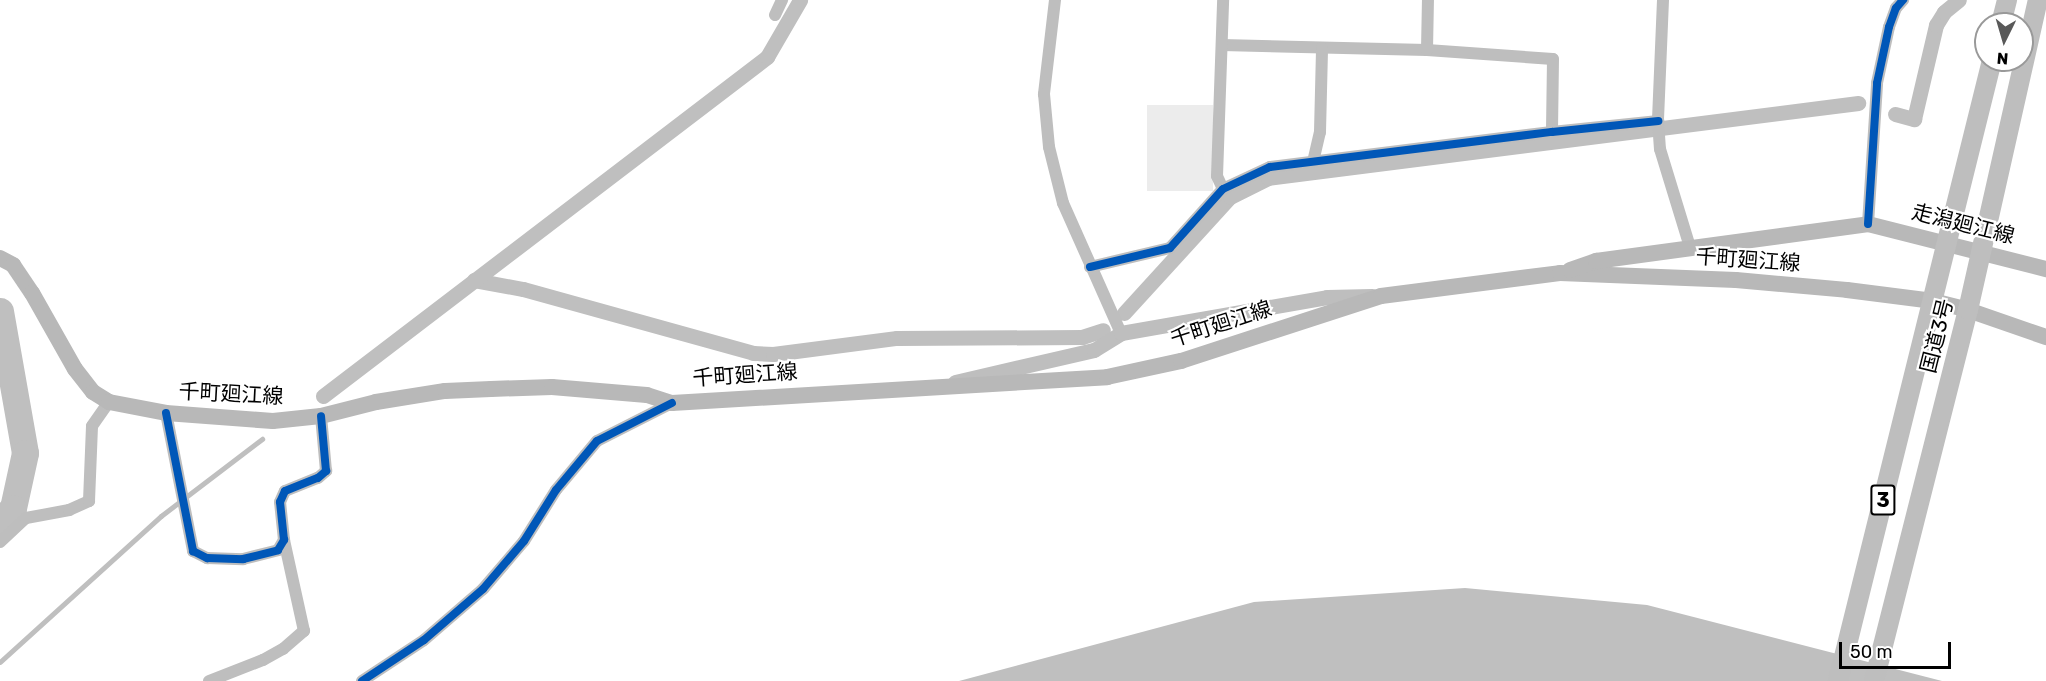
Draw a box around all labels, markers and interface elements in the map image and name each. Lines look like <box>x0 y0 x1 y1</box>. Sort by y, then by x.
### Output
north arrow <box>1974 12 2034 72</box>
text: N <box>1996 48 2009 68</box>
street label: 走潟廻江線 <box>1909 199 2017 249</box>
street label: 千町廻江線 <box>1695 244 1801 276</box>
street label: 千町廻江線 <box>1167 296 1275 352</box>
street label: 国道3号 <box>1916 296 1958 376</box>
street label: 千町廻江線 <box>692 359 798 391</box>
street label: 千町廻江線 <box>178 379 284 409</box>
road number: 3 <box>1870 483 1896 517</box>
scale bar <box>1842 630 1954 668</box>
text: 50 m <box>1850 641 1893 663</box>

